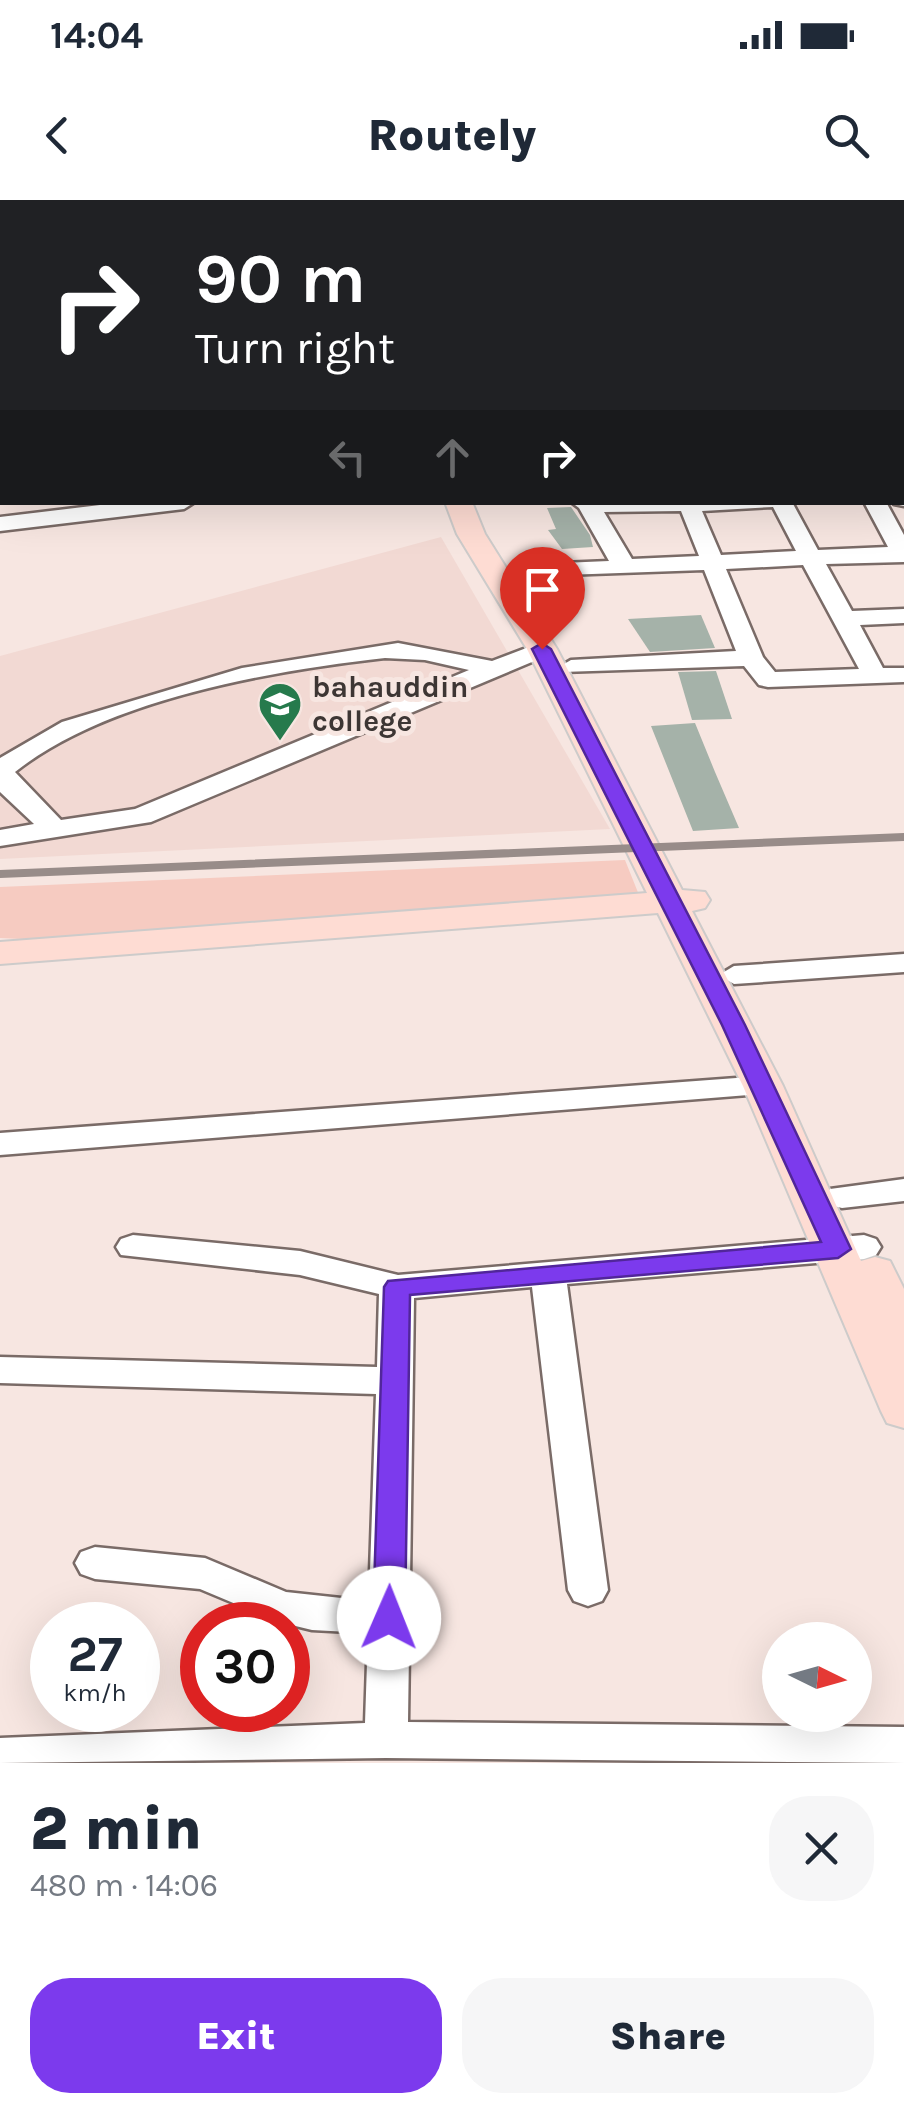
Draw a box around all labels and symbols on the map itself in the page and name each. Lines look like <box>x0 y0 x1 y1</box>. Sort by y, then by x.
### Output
pin <box>500 547 585 650</box>
place label: bahauddin college <box>312 669 468 739</box>
school or university icon: bahauddin college <box>257 681 303 742</box>
position arrow <box>337 1566 441 1670</box>
speed limit sign: 30 <box>180 1602 310 1732</box>
north arrow <box>762 1622 872 1732</box>

